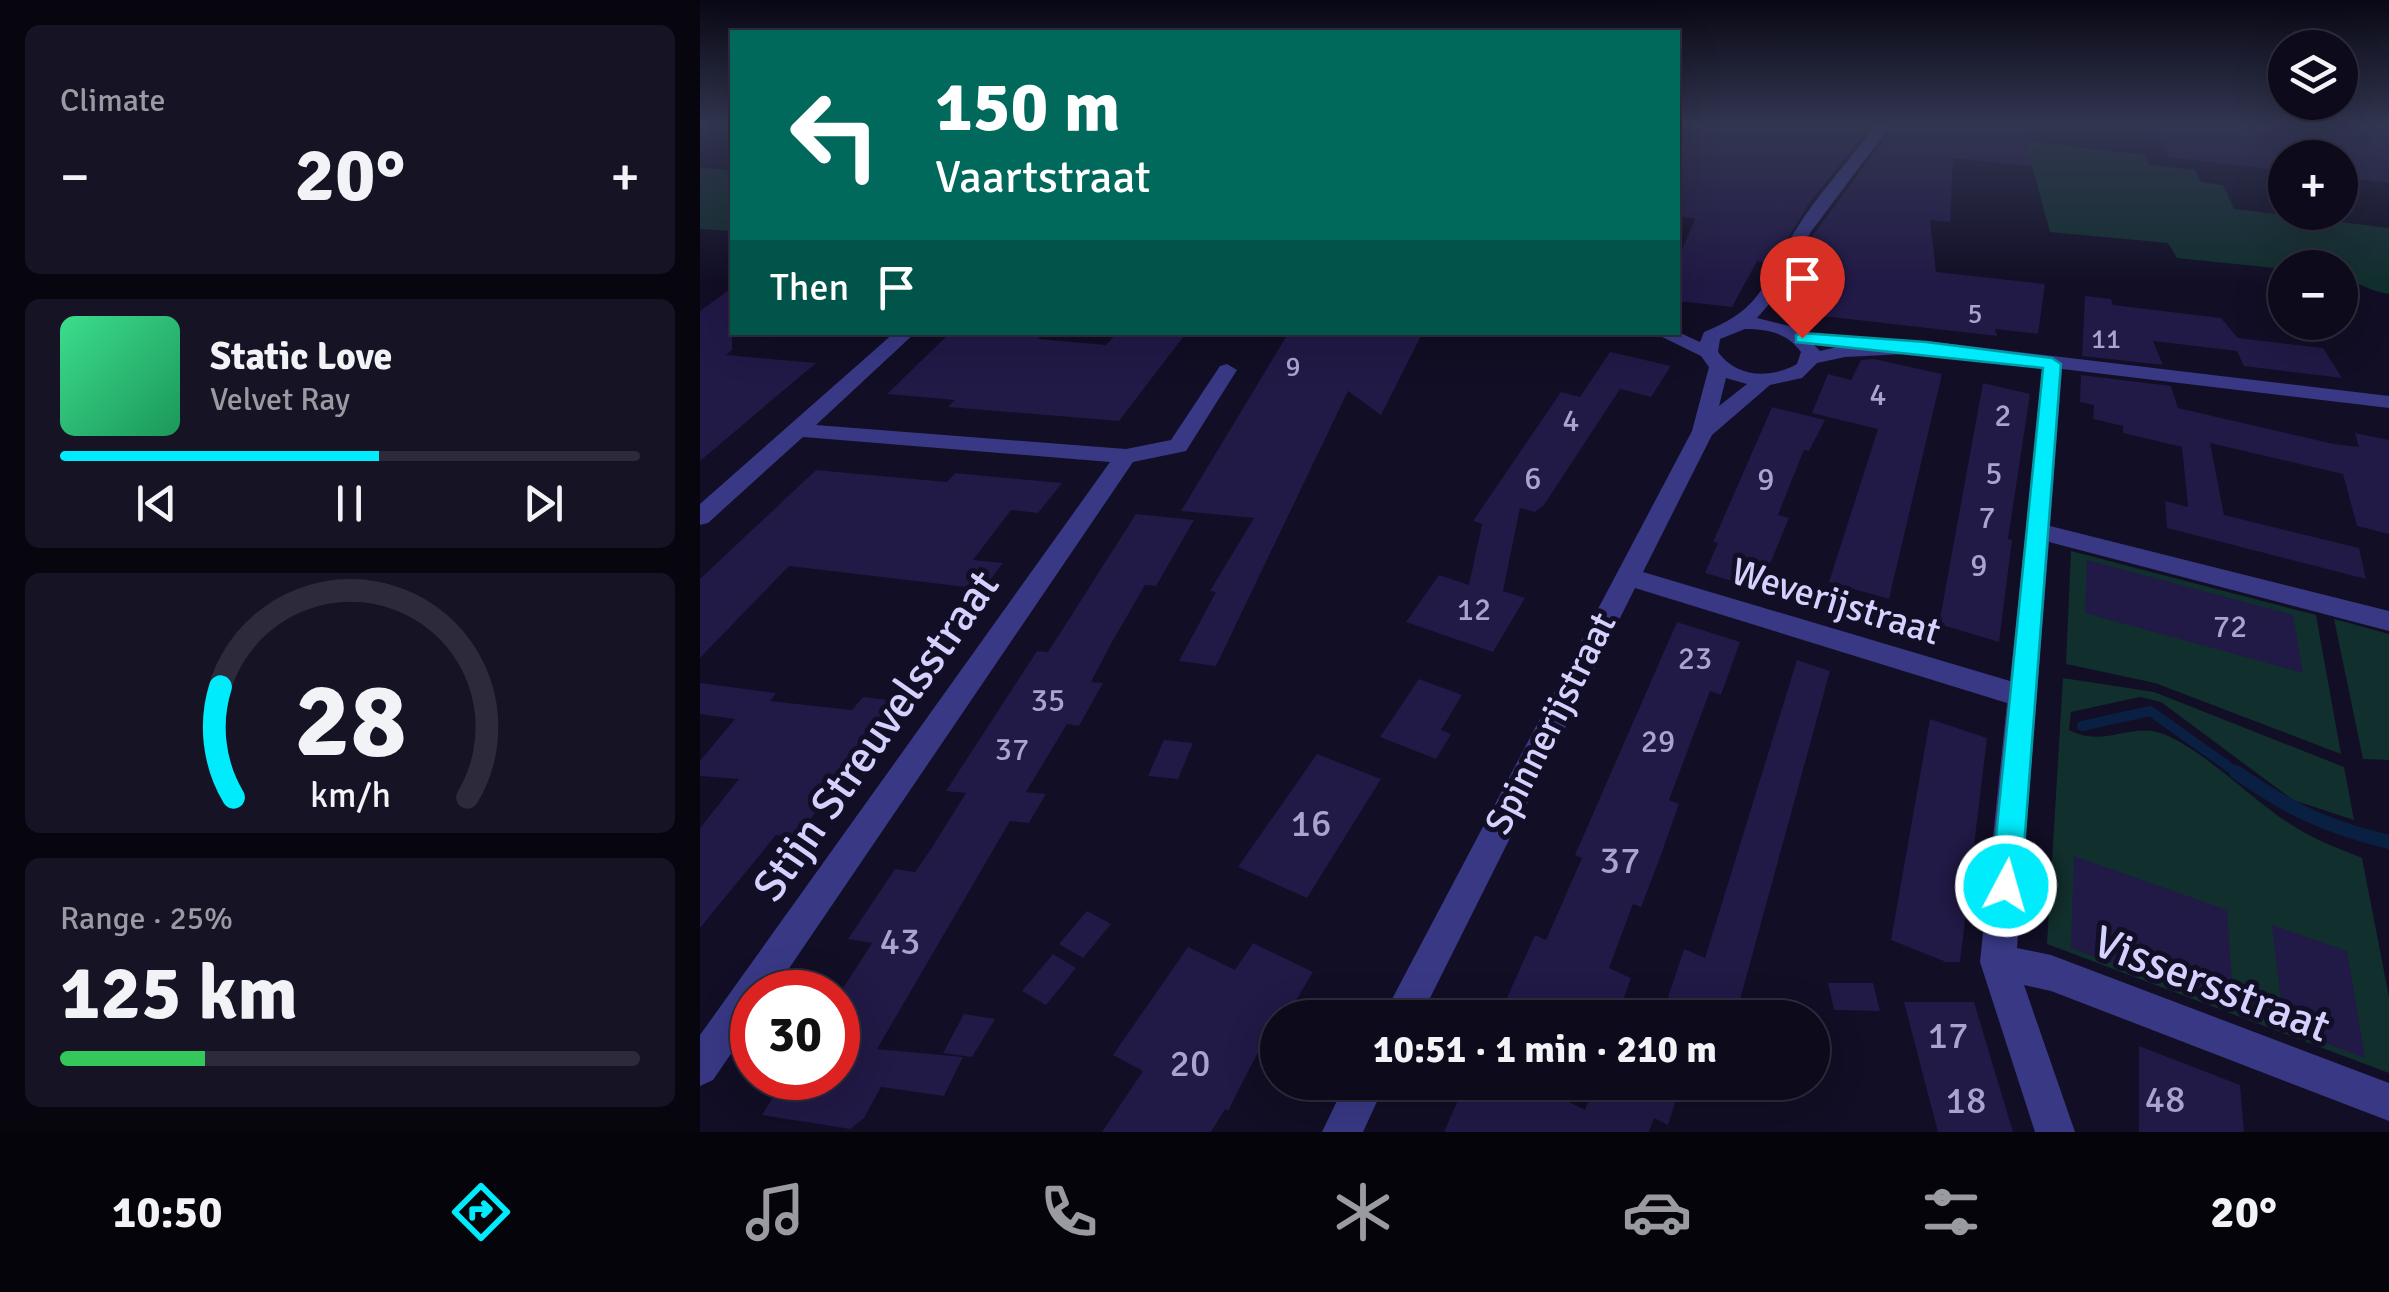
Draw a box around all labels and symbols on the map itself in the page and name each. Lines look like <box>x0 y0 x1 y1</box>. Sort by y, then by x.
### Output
pin <box>1760 236 1845 339</box>
house number: 5 <box>1967 297 1983 331</box>
house number: 11 <box>2091 322 2121 356</box>
house number: 9 <box>1285 350 1301 384</box>
house number: 4 <box>1869 375 1887 414</box>
house number: 2 <box>1994 396 2012 435</box>
house number: 4 <box>1562 401 1580 440</box>
house number: 5 <box>1985 454 2003 493</box>
house number: 6 <box>1524 459 1542 498</box>
house number: 9 <box>1757 460 1775 499</box>
house number: 7 <box>1978 498 1996 537</box>
house number: 9 <box>1970 546 1988 585</box>
street label: Weverijstraat <box>1726 547 1946 655</box>
street label: Stijn Streuvelsstraat <box>741 560 1011 912</box>
house number: 12 <box>1457 590 1491 629</box>
street label: Spinnerijstraat <box>1474 604 1626 842</box>
house number: 72 <box>2213 607 2247 646</box>
house number: 23 <box>1678 639 1712 678</box>
house number: 35 <box>1031 681 1065 720</box>
house number: 29 <box>1641 722 1675 761</box>
house number: 37 <box>995 730 1029 769</box>
house number: 16 <box>1290 800 1332 847</box>
position arrow <box>1954 834 2058 938</box>
house number: 37 <box>1599 837 1641 884</box>
street label: Vissersstraat <box>2085 914 2337 1055</box>
house number: 43 <box>879 918 921 965</box>
speed limit sign: 30 <box>730 970 860 1100</box>
house number: 17 <box>1927 1012 1969 1059</box>
house number: 20 <box>1169 1040 1211 1087</box>
house number: 48 <box>2144 1076 2186 1123</box>
house number: 18 <box>1945 1077 1987 1124</box>

